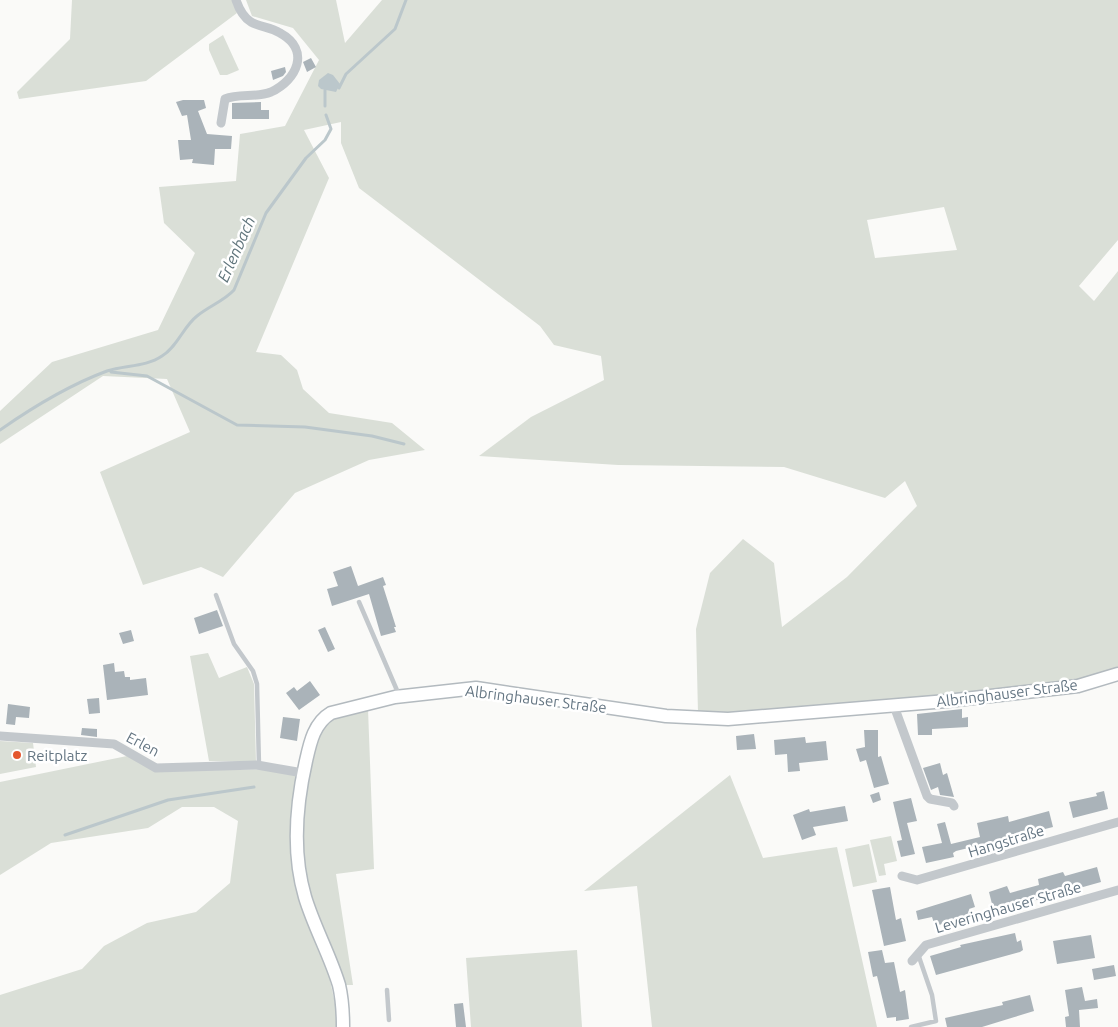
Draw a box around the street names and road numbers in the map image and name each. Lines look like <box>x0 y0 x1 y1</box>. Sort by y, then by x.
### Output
street label: Albringhauser Straße <box>935 676 1079 710</box>
street label: Albringhauser Straße <box>464 682 608 716</box>
street label: Erlen <box>124 728 162 760</box>
street label: Hangstraße <box>966 821 1046 861</box>
street label: Leveringhauser Straße <box>933 878 1083 936</box>

